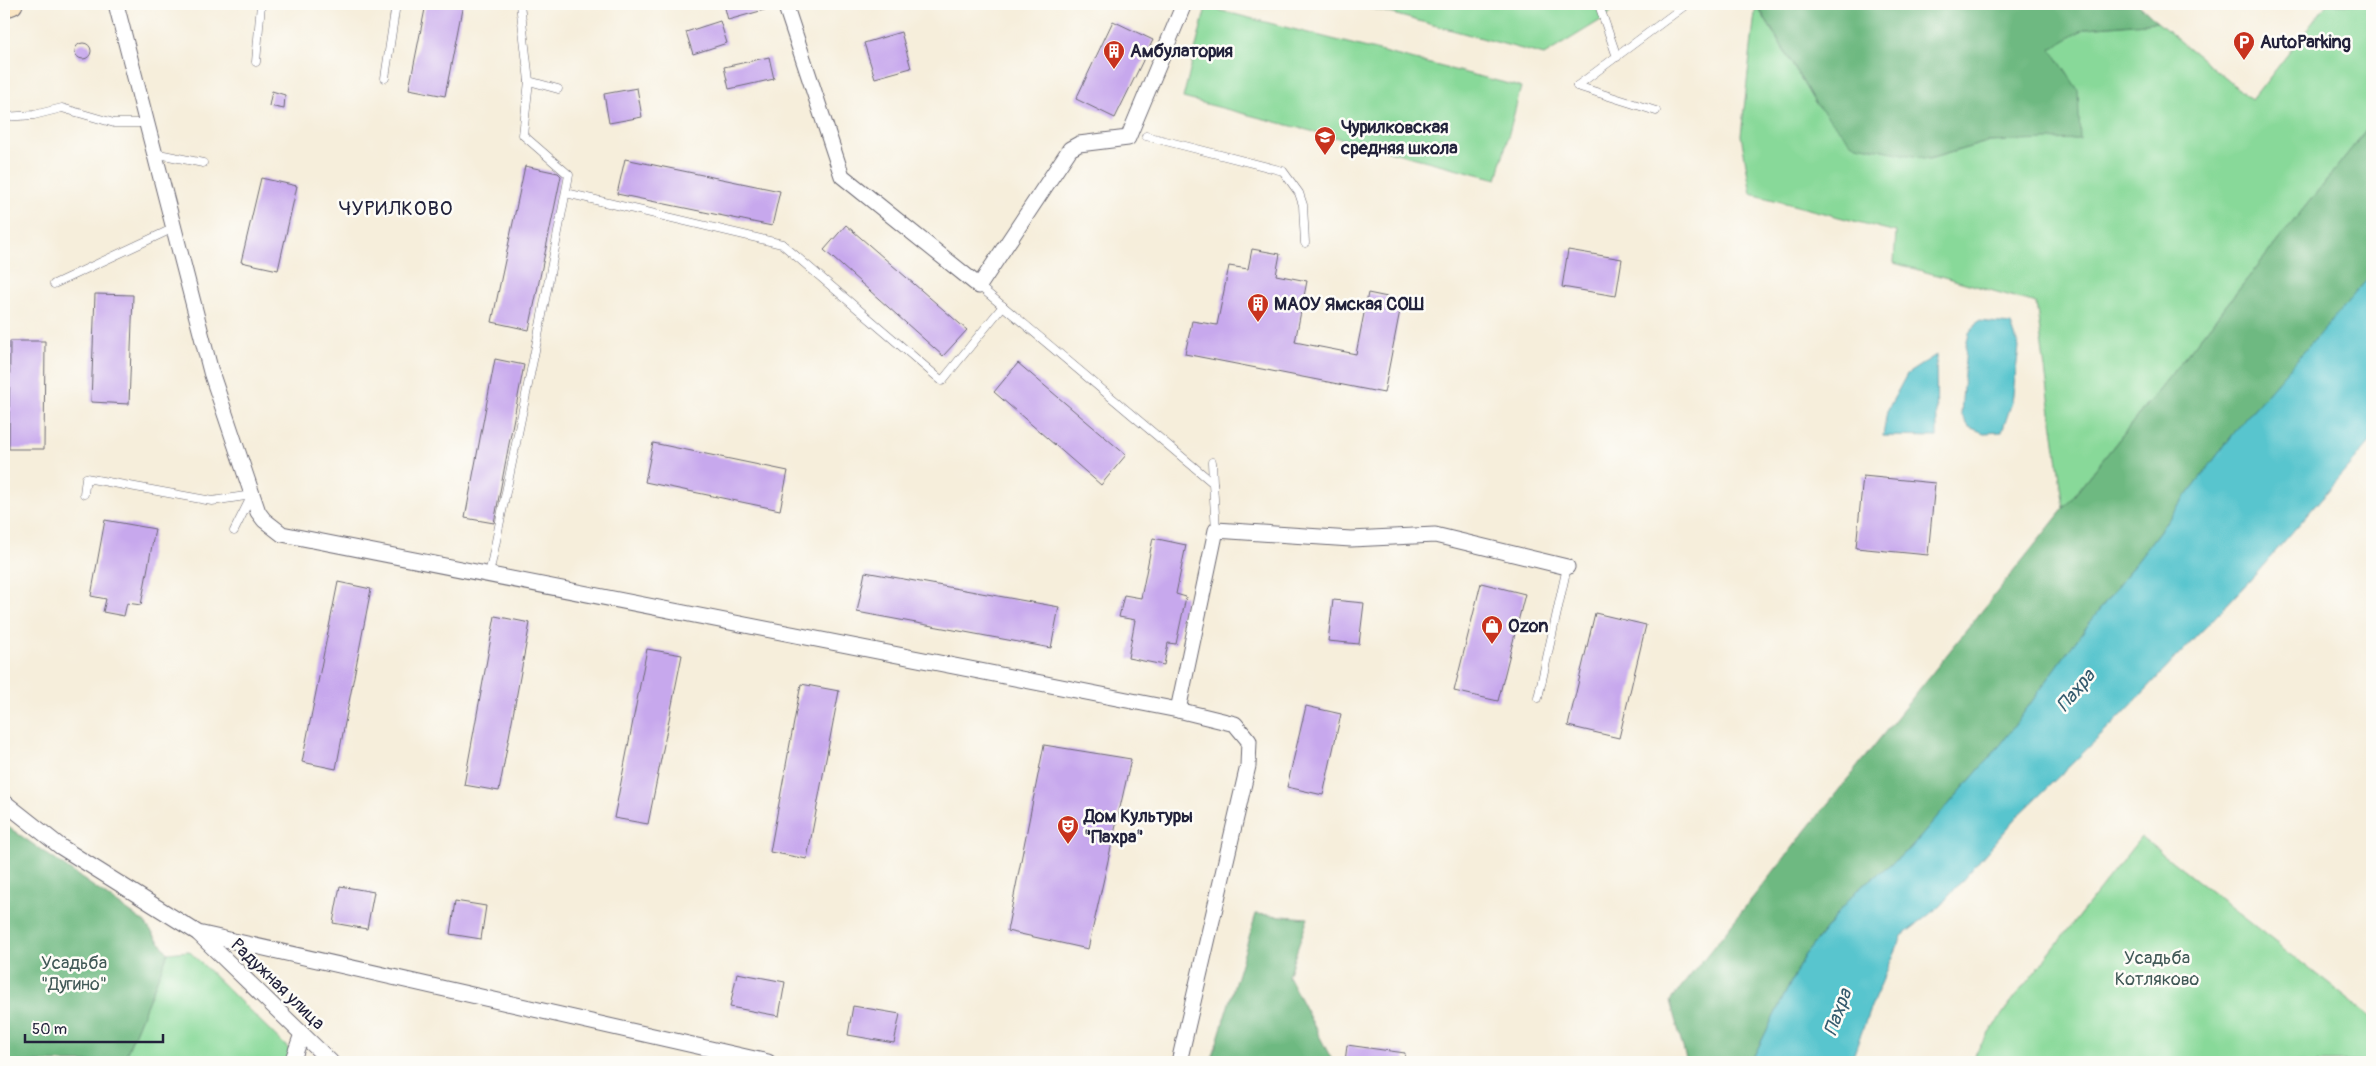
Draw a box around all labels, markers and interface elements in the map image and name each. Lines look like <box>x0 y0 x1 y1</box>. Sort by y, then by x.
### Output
parking icon: AutoParking <box>2232 30 2256 61</box>
place label: AutoParking <box>2260 31 2351 54</box>
building icon: Амбулатория <box>1102 39 1126 70</box>
place label: Амбулатория <box>1130 40 1233 63</box>
place label: Чурилковская средняя школа <box>1340 116 1458 160</box>
school or university icon: Чурилковская средняя школа <box>1313 125 1337 156</box>
district label: ЧУРИЛКОВО <box>338 196 454 221</box>
building icon: МАОУ Ямская СОШ <box>1246 292 1270 323</box>
place label: МАОУ Ямская СОШ <box>1274 293 1424 316</box>
shop icon: Ozon <box>1480 614 1504 645</box>
place label: Ozon <box>1508 615 1548 638</box>
water label: Пахра <box>2051 664 2101 717</box>
place label: Дом Культуры "Пахра" <box>1083 805 1193 849</box>
theatre icon: Дом Культуры "Пахра" <box>1056 814 1080 845</box>
street label: Радужная улица <box>226 934 329 1035</box>
park label: Усадьба Котляково <box>2115 947 2200 991</box>
park label: Усадьба "Дугино" <box>41 952 107 996</box>
water label: Пахра <box>1819 985 1858 1039</box>
scale bar <box>25 1011 162 1043</box>
text: 50 m <box>32 1020 67 1039</box>

